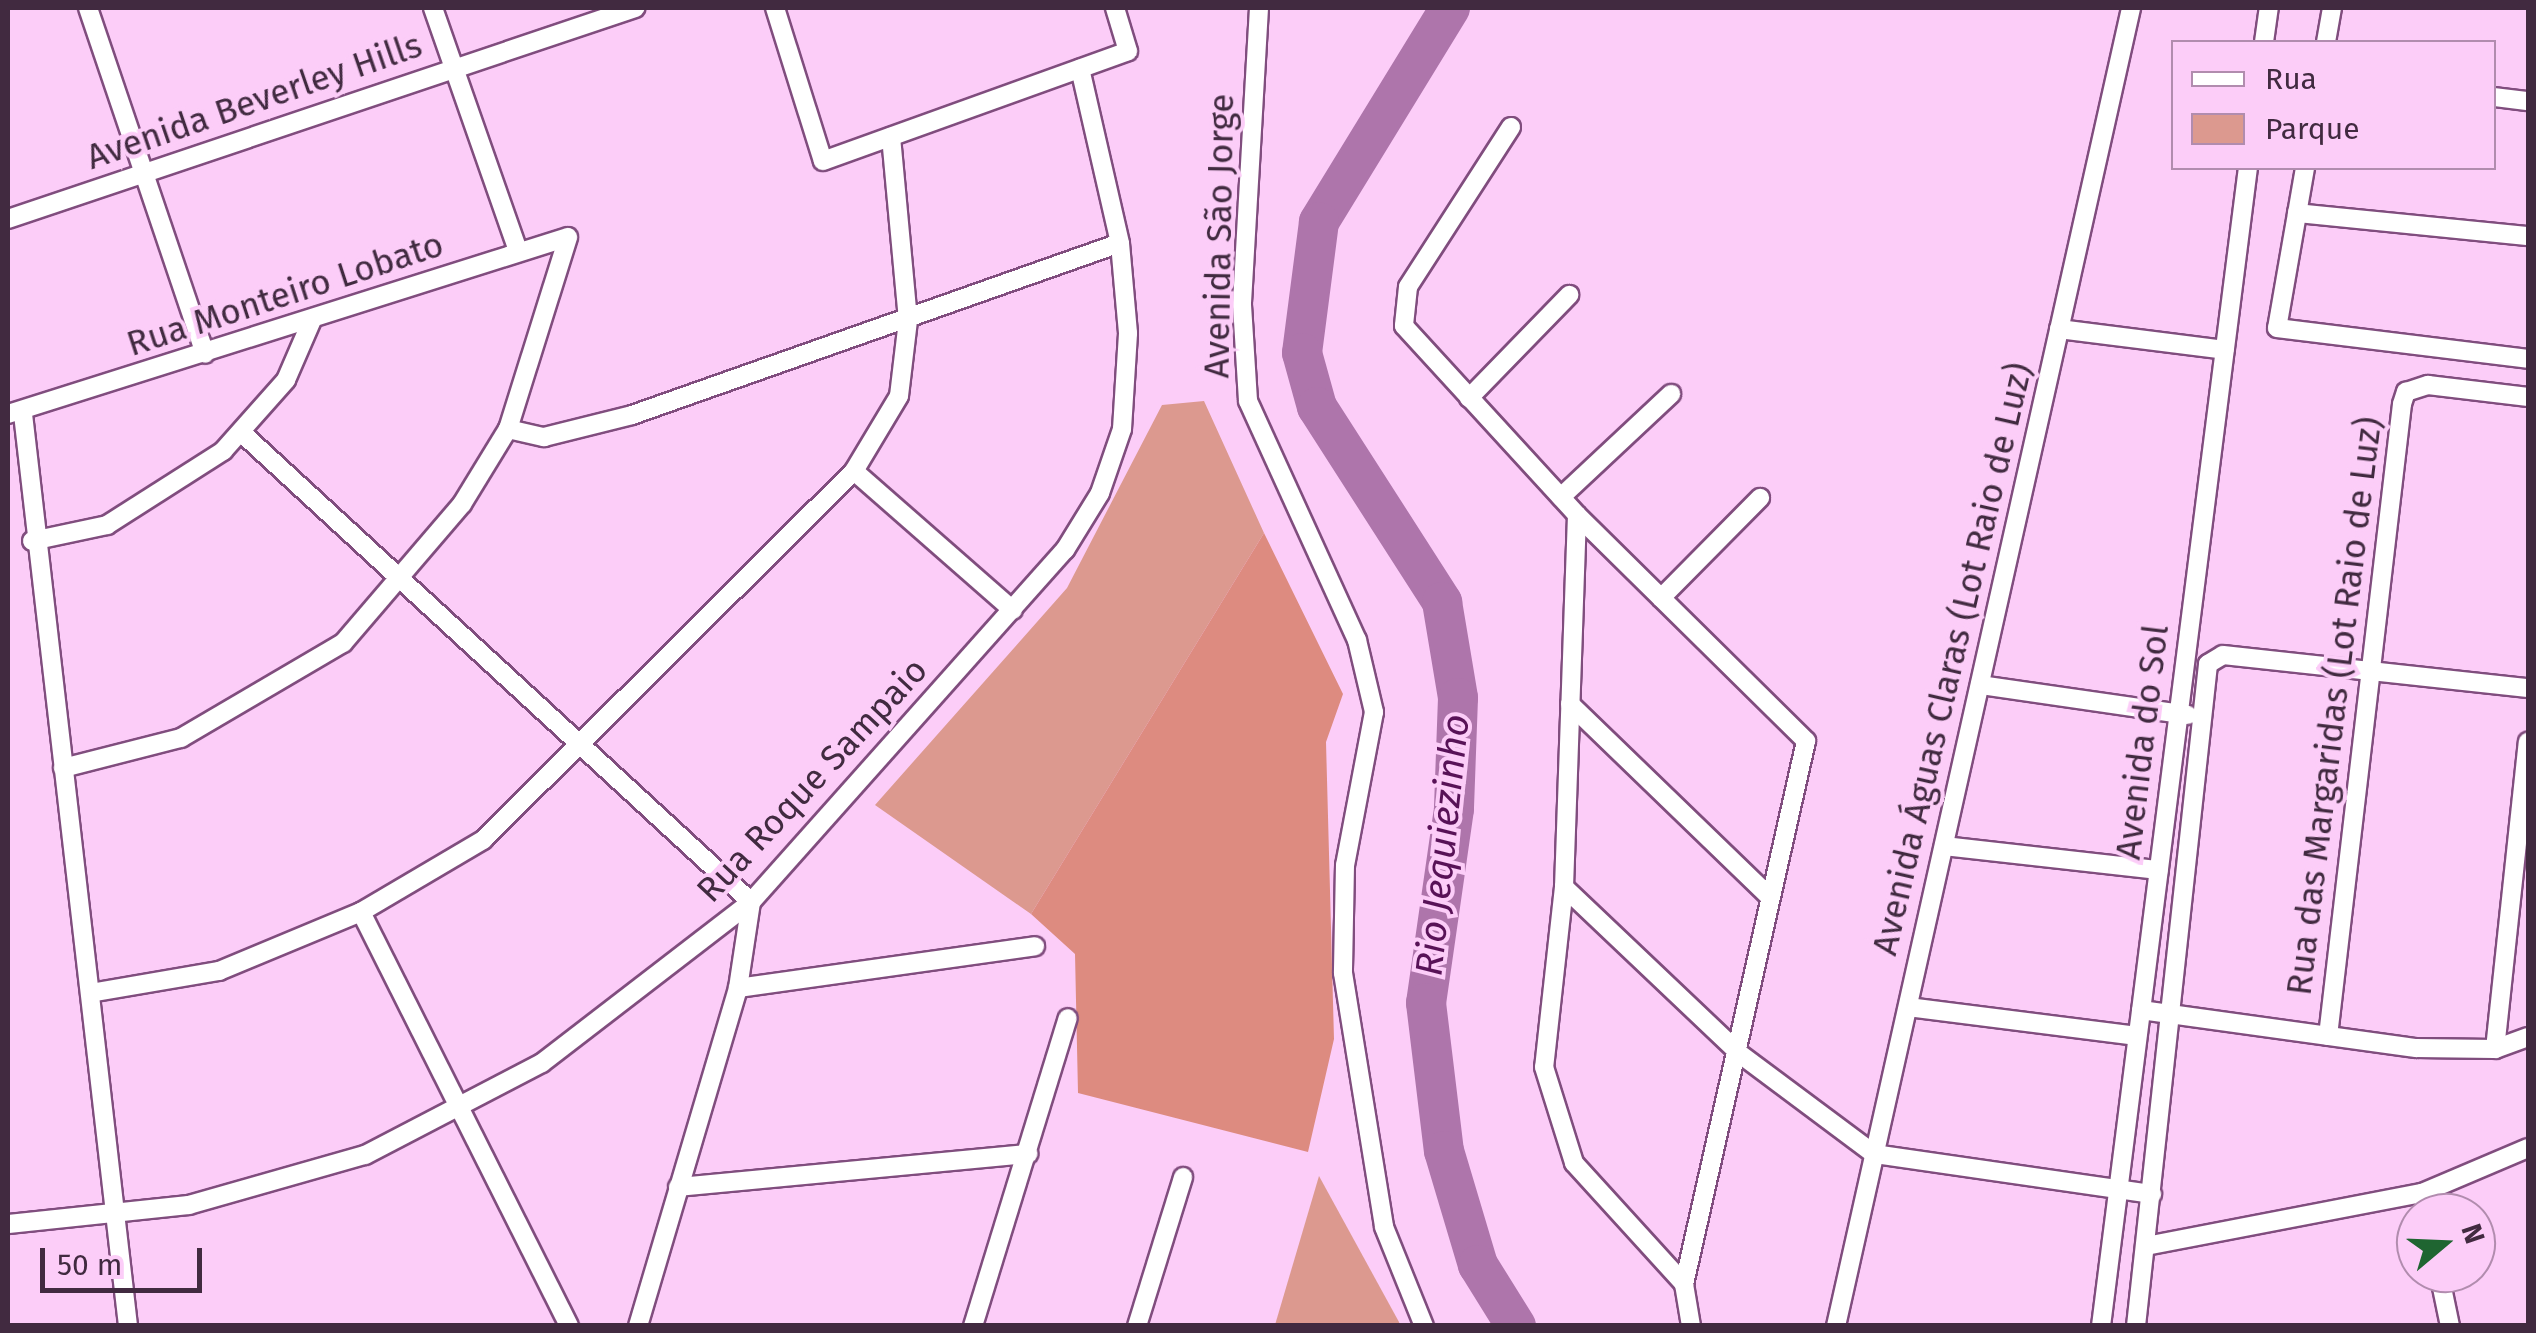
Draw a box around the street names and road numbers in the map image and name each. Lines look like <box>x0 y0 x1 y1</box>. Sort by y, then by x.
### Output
street label: Avenida Beverley Hills <box>81 24 427 178</box>
street label: Avenida São Jorge <box>1196 93 1242 379</box>
street label: Rua Monteiro Lobato <box>121 223 449 365</box>
street label: Avenida Águas Claras (Lot Raio de Luz) <box>1863 359 2041 959</box>
street label: Rua das Margaridas (Lot Raio de Luz) <box>2278 414 2390 998</box>
street label: Avenida do Sol <box>2107 622 2177 862</box>
street label: Rua Roque Sampaio <box>688 649 936 911</box>

